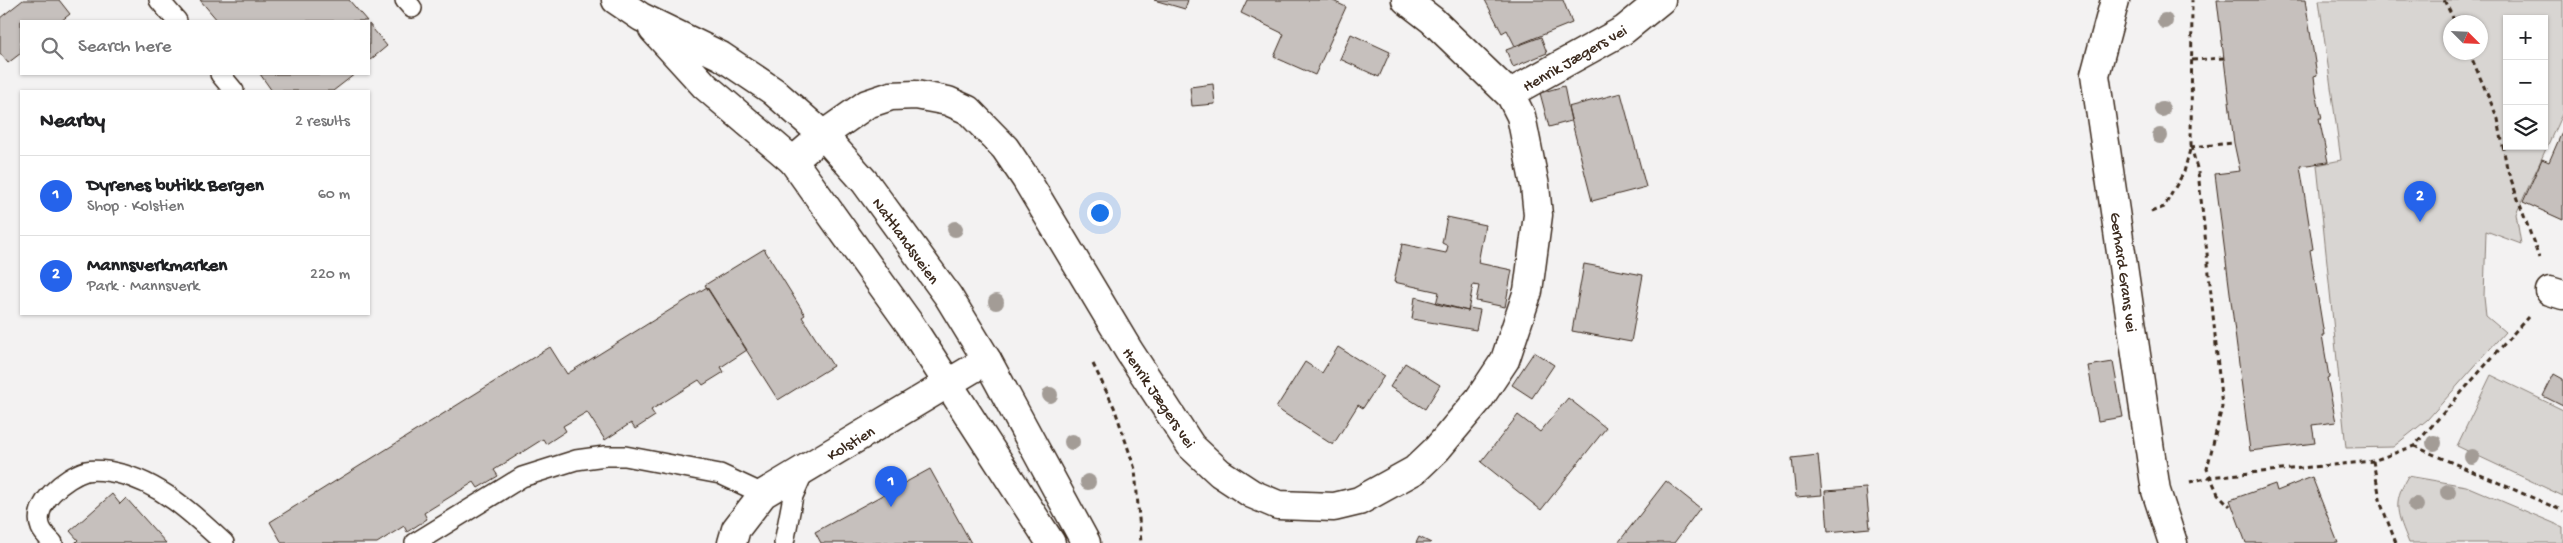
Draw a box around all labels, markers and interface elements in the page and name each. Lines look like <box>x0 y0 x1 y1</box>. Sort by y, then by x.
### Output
north arrow <box>2443 15 2488 60</box>
map controls <box>2503 15 2548 150</box>
button: + <box>2503 15 2548 60</box>
search box <box>20 20 370 75</box>
street label: Henrik Jægers vei <box>1520 22 1631 98</box>
icon: search <box>38 34 66 62</box>
text: Search here <box>78 36 172 59</box>
button: − <box>2503 60 2548 105</box>
button: layers <box>2503 105 2548 150</box>
text: Nearby <box>40 110 105 135</box>
text: 2 results <box>295 113 350 132</box>
text: Dyrenes butikk Bergen <box>87 175 264 198</box>
pin: 2 <box>2404 181 2436 222</box>
text: 1 <box>53 186 59 205</box>
text: 60 m <box>318 186 350 205</box>
street label: Nattlandsveien <box>866 195 942 289</box>
text: Shop · Kolstien <box>87 198 184 217</box>
your location <box>1087 200 1113 226</box>
street label: Gerhard Grans vei <box>2104 211 2139 334</box>
text: Mannsverkmarken <box>87 255 227 278</box>
text: 2 <box>52 266 60 285</box>
text: 220 m <box>310 266 350 285</box>
text: Park · Mannsverk <box>87 278 199 297</box>
street label: Henrik Jægers vei <box>1116 345 1198 453</box>
street label: Kolstien <box>824 423 879 467</box>
pin: 1 <box>875 466 907 507</box>

